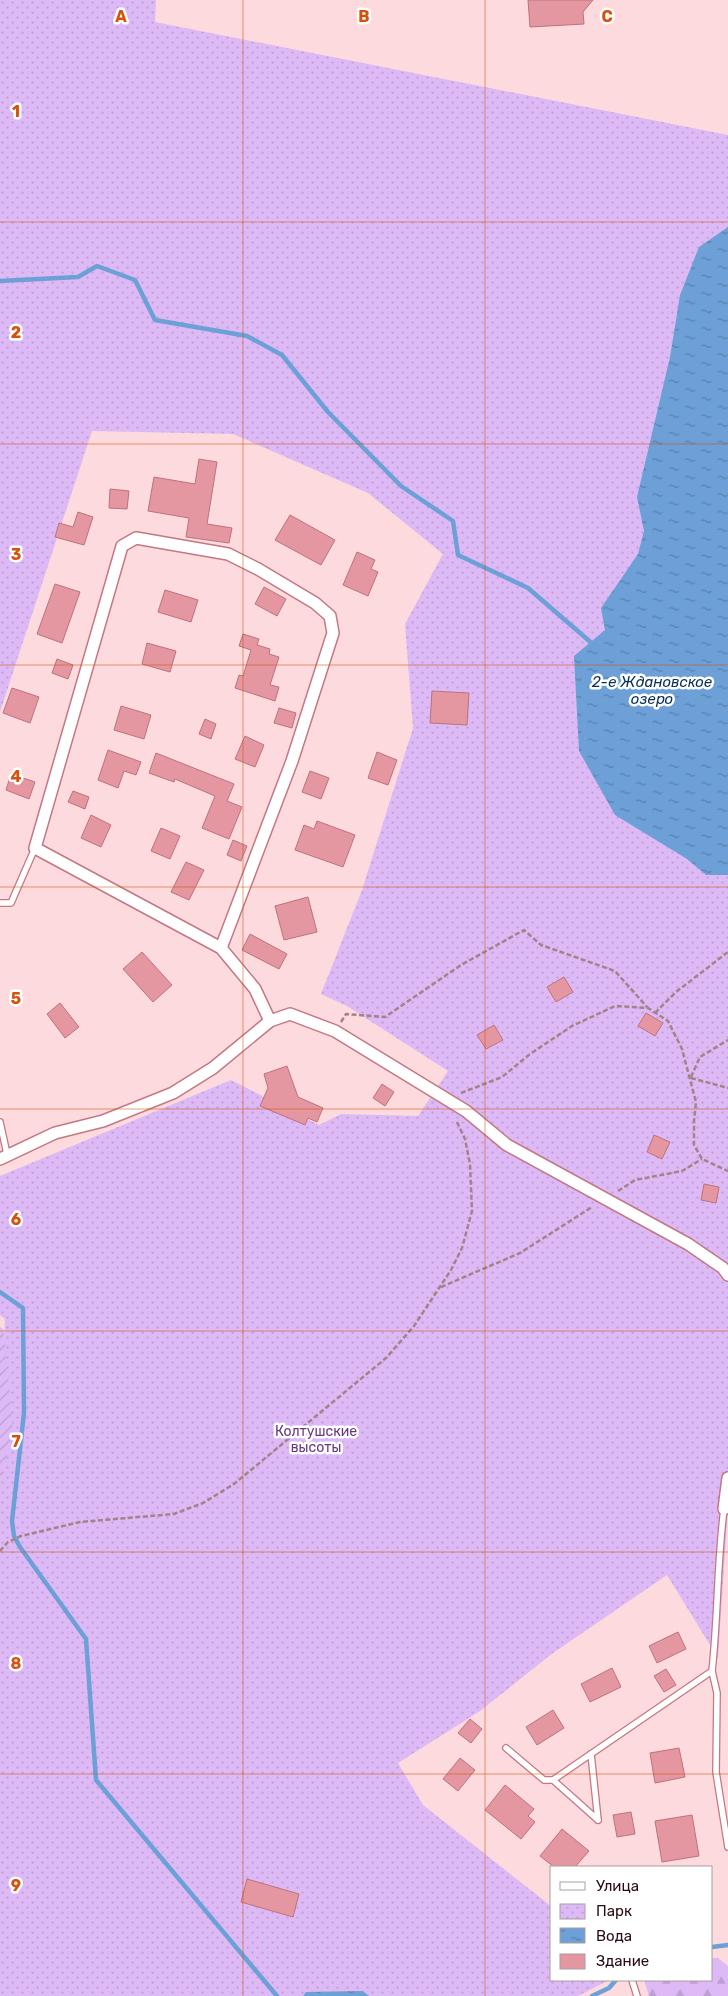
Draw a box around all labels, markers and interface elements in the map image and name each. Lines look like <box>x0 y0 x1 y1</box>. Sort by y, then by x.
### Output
text: A <box>115 7 127 26</box>
text: B <box>358 7 370 26</box>
text: C <box>601 7 613 26</box>
text: 1 <box>12 102 20 121</box>
text: 2 <box>11 323 21 342</box>
text: 3 <box>11 545 21 564</box>
water label: 2-е Ждановское озеро <box>592 673 713 708</box>
text: 4 <box>11 767 22 786</box>
text: 5 <box>11 989 21 1008</box>
text: 6 <box>11 1210 21 1229</box>
park label: Колтушские высоты <box>275 1423 357 1456</box>
text: 7 <box>11 1432 21 1451</box>
text: 8 <box>11 1654 22 1673</box>
legend <box>550 1866 713 1981</box>
text: 9 <box>11 1876 21 1895</box>
text: Улица <box>596 1877 639 1895</box>
text: Парк <box>596 1902 632 1920</box>
text: Вода <box>596 1927 632 1945</box>
text: Здание <box>596 1952 649 1970</box>

